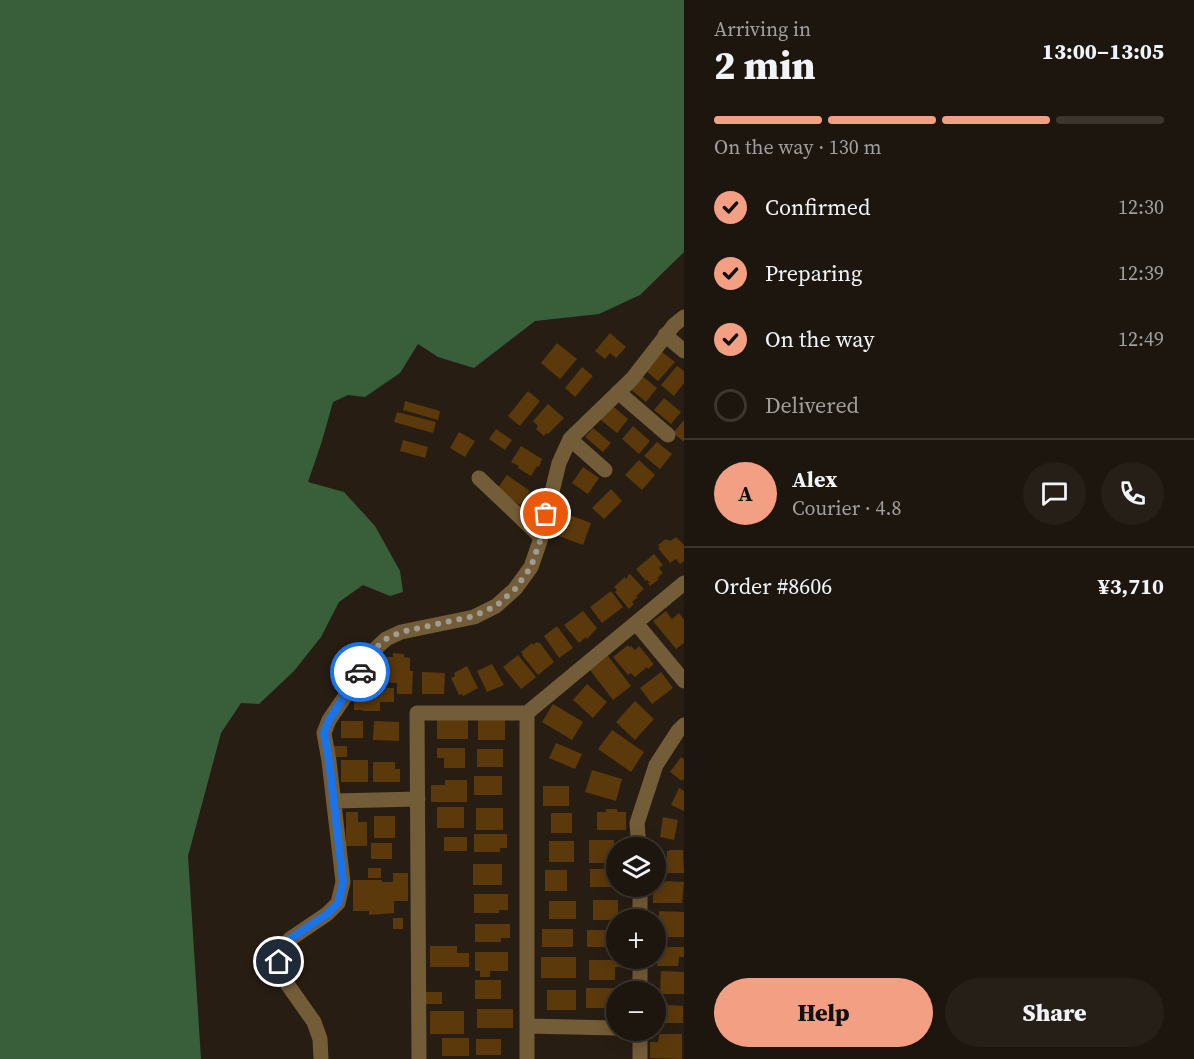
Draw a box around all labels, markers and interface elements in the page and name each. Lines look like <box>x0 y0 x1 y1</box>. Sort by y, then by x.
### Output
text: Arriving in <box>714 15 811 43</box>
text: 13:00–13:05 <box>1042 36 1164 66</box>
text: 2 min <box>714 39 816 92</box>
text: On the way · 130 m <box>714 133 881 161</box>
icon: check <box>714 191 747 224</box>
text: Confirmed <box>765 192 870 222</box>
text: 12:30 <box>1118 193 1164 221</box>
icon: check <box>714 257 747 290</box>
text: Preparing <box>765 258 862 288</box>
text: 12:39 <box>1118 259 1164 287</box>
icon: check <box>714 323 747 356</box>
text: On the way <box>765 324 874 354</box>
text: 12:49 <box>1118 325 1164 353</box>
text: Delivered <box>765 390 859 420</box>
button: chat <box>1023 462 1086 525</box>
button: phone <box>1101 462 1164 525</box>
text: Alex <box>792 464 837 494</box>
text: A <box>738 478 753 508</box>
pin <box>520 488 571 539</box>
text: Courier · 4.8 <box>792 494 901 522</box>
icon: bag <box>529 497 562 530</box>
text: Order #8606 <box>714 571 832 601</box>
text: ¥3,710 <box>1098 571 1164 601</box>
courier <box>330 642 390 702</box>
icon: car <box>344 656 377 689</box>
map controls <box>606 837 666 1041</box>
button: layers <box>606 837 666 897</box>
button: + <box>606 909 666 969</box>
pin <box>253 936 304 987</box>
icon: home <box>262 945 295 978</box>
button: Help <box>714 978 933 1047</box>
button: Share <box>945 978 1164 1047</box>
button: − <box>606 981 666 1041</box>

